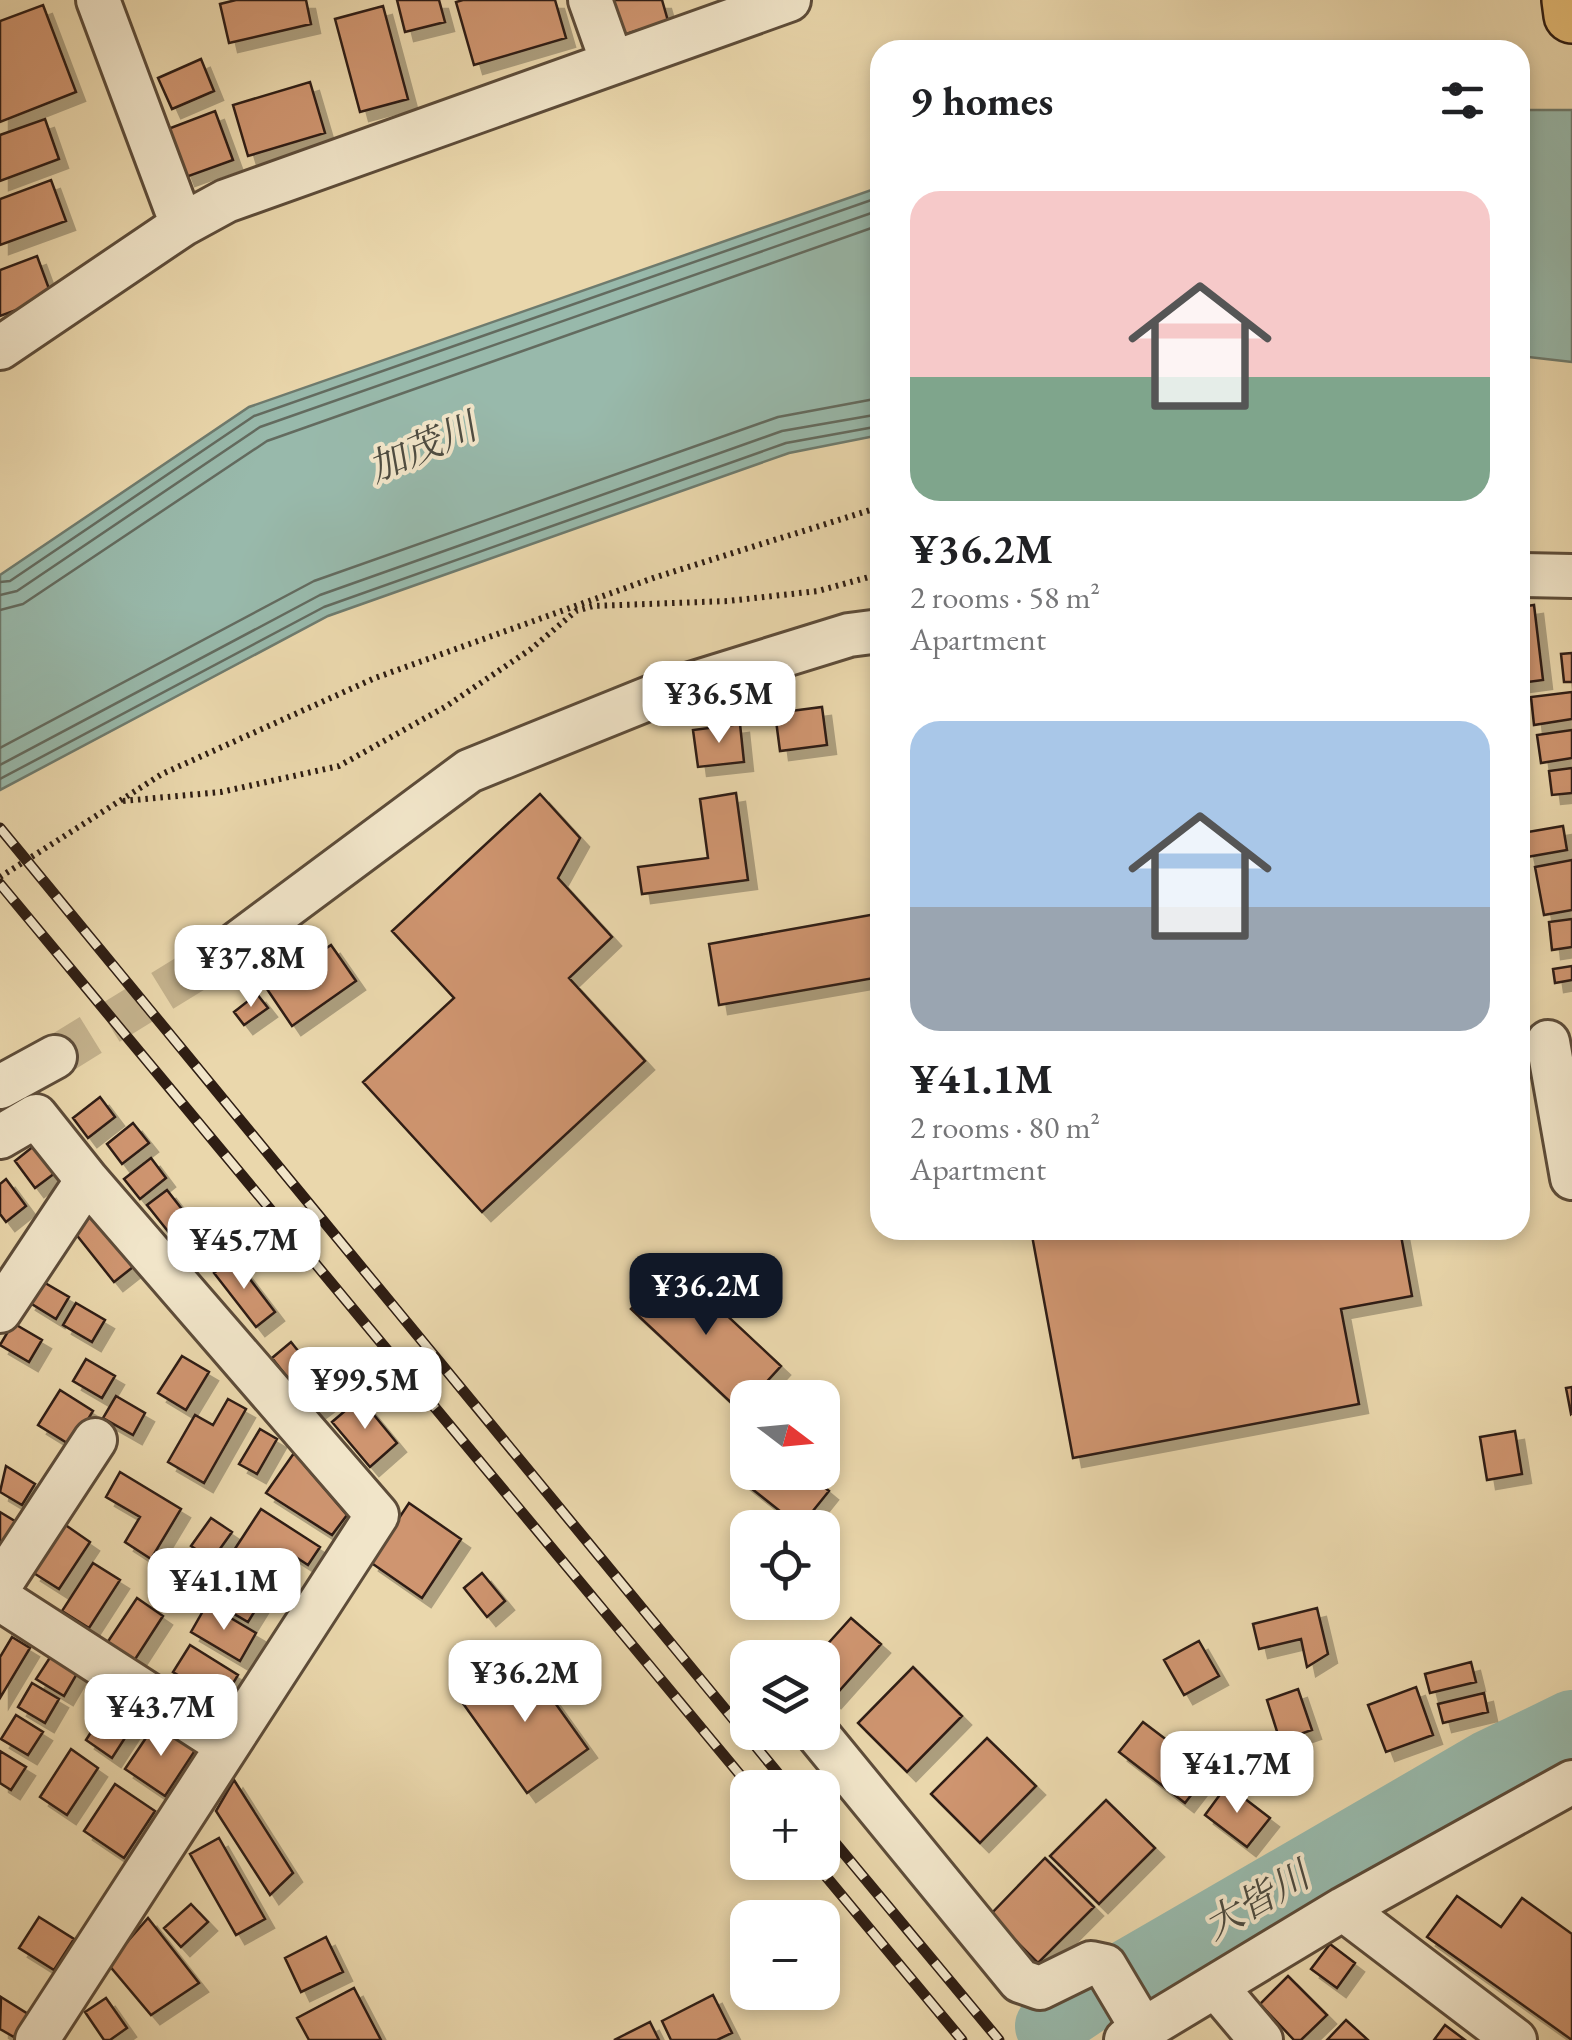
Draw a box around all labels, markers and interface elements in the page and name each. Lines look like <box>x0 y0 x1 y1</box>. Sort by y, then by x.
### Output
text: 9 homes <box>910 73 1053 128</box>
icon: filters <box>1435 73 1490 128</box>
icon: home <box>1110 256 1290 436</box>
water label: 加茂川 <box>360 400 488 493</box>
text: ¥36.2M <box>910 521 1053 576</box>
text: 2 rooms · 58 m² <box>910 576 1100 618</box>
text: Apartment <box>910 618 1046 660</box>
pin: ¥36.5M <box>638 661 800 746</box>
text: ¥36.5M <box>665 672 773 714</box>
icon: home <box>1110 786 1290 966</box>
pin: ¥37.8M <box>170 925 332 1010</box>
text: ¥37.8M <box>197 936 305 978</box>
text: ¥41.1M <box>910 1051 1053 1106</box>
text: 2 rooms · 80 m² <box>910 1106 1100 1148</box>
text: Apartment <box>910 1148 1046 1190</box>
pin: ¥45.7M <box>163 1207 325 1292</box>
text: ¥45.7M <box>190 1218 298 1260</box>
pin: ¥36.2M <box>625 1253 787 1338</box>
text: ¥36.2M <box>652 1264 760 1306</box>
pin: ¥99.5M <box>284 1347 446 1432</box>
text: ¥99.5M <box>311 1358 419 1400</box>
north arrow <box>730 1380 840 1490</box>
map controls <box>730 1380 840 2010</box>
button: locate <box>730 1510 840 1620</box>
pin: ¥41.1M <box>143 1548 305 1633</box>
text: ¥41.1M <box>170 1559 278 1601</box>
pin: ¥36.2M <box>444 1640 606 1725</box>
button: layers <box>730 1640 840 1750</box>
text: ¥36.2M <box>471 1651 579 1693</box>
pin: ¥43.7M <box>80 1674 242 1759</box>
text: ¥43.7M <box>107 1685 215 1727</box>
pin: ¥41.7M <box>1156 1731 1318 1816</box>
text: ¥41.7M <box>1183 1742 1291 1784</box>
button: + <box>730 1770 840 1880</box>
water label: 大皆川 <box>1194 1848 1321 1950</box>
button: − <box>730 1900 840 2010</box>

